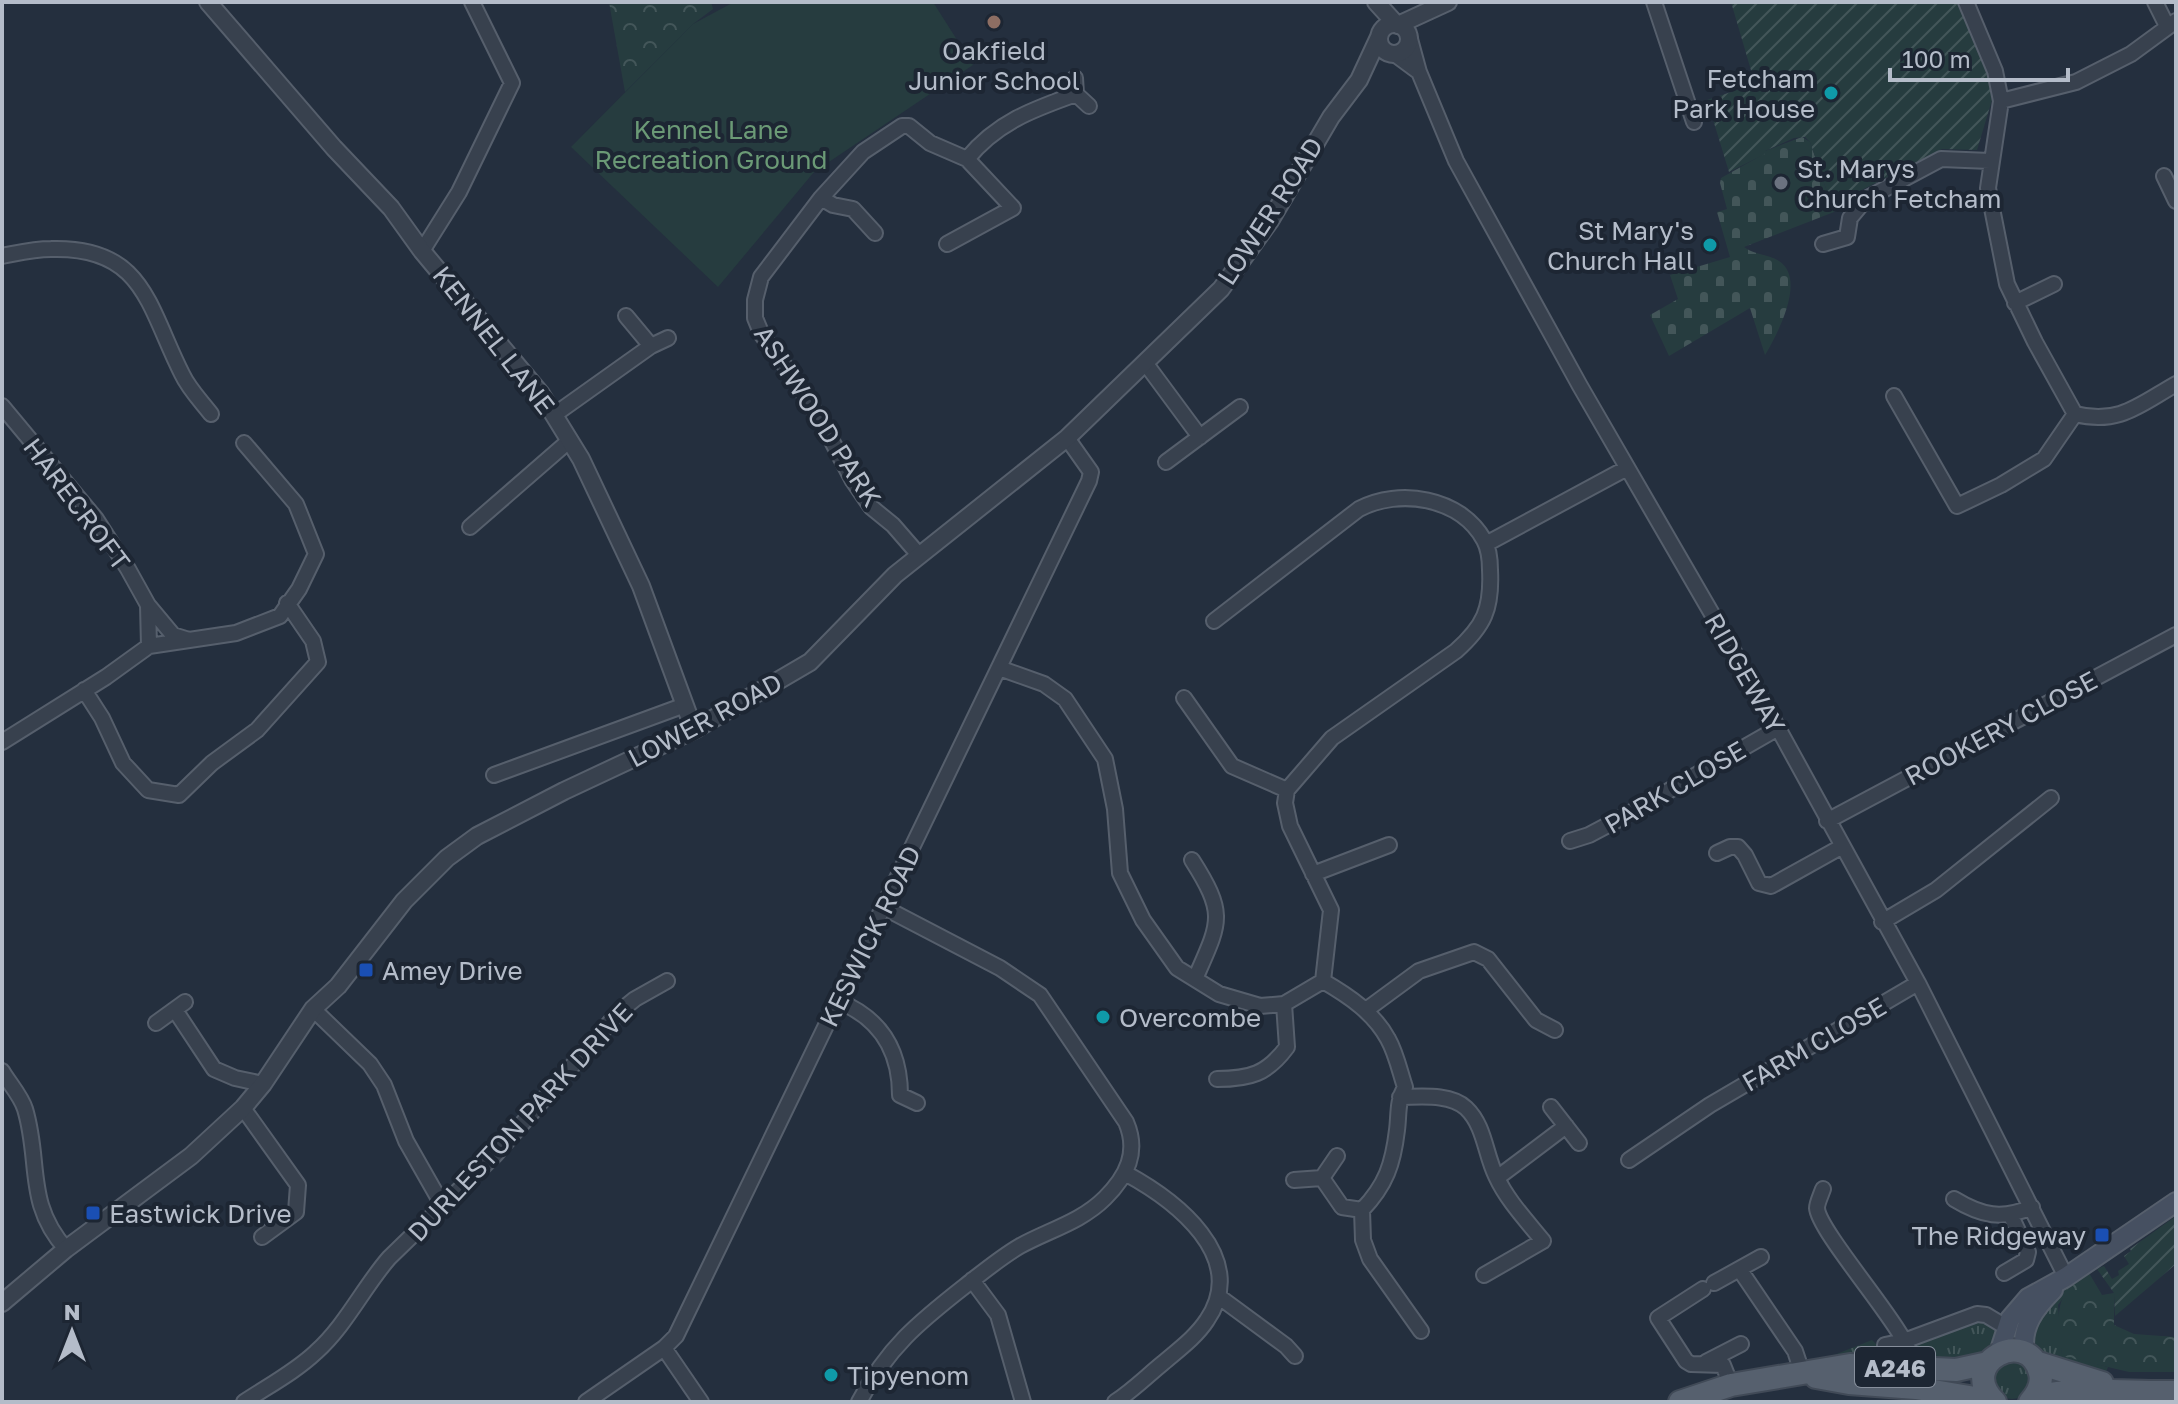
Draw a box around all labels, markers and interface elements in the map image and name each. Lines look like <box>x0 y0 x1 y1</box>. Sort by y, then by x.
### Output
marker: Oakfield Junior School <box>985 13 1003 31</box>
scale bar <box>1890 32 2068 82</box>
place label: Oakfield Junior School <box>908 35 1080 96</box>
text: 100 m <box>1902 44 1971 73</box>
place label: Fetcham Park House <box>1672 63 1815 124</box>
marker: Fetcham Park House <box>1822 84 1840 102</box>
park label: Kennel Lane Recreation Ground <box>594 114 828 175</box>
street label: LOWER ROAD <box>1211 131 1329 291</box>
place label: St. Marys Church Fetcham <box>1797 153 2002 214</box>
marker: St. Marys Church Fetcham <box>1772 174 1790 192</box>
place label: St Mary's Church Hall <box>1547 215 1694 276</box>
marker: St Mary's Church Hall <box>1701 236 1719 254</box>
street label: KENNEL LANE <box>427 260 561 420</box>
street label: ASHWOOD PARK <box>748 320 888 512</box>
street label: HARECROFT <box>17 432 137 576</box>
street label: RIDGEWAY <box>1698 608 1792 739</box>
street label: ROOKERY CLOSE <box>1900 664 2102 792</box>
street label: LOWER ROAD <box>623 666 787 774</box>
street label: PARK CLOSE <box>1599 734 1751 840</box>
street label: KESWICK ROAD <box>813 840 927 1032</box>
place label: Amey Drive <box>382 955 522 986</box>
marker: Amey Drive <box>357 961 375 979</box>
street label: FARM CLOSE <box>1737 990 1891 1098</box>
street label: DURLESTON PARK DRIVE <box>401 996 639 1248</box>
place label: Overcombe <box>1119 1002 1261 1033</box>
marker: Overcombe <box>1094 1008 1112 1026</box>
place label: Eastwick Drive <box>109 1198 292 1229</box>
marker: Eastwick Drive <box>84 1204 102 1222</box>
place label: The Ridgeway <box>1912 1220 2086 1251</box>
marker: The Ridgeway <box>2093 1226 2111 1244</box>
north arrow <box>32 1292 112 1372</box>
text: N <box>64 1298 80 1325</box>
road number: A246 <box>1855 1347 1935 1387</box>
place label: Tipyenom <box>847 1360 969 1391</box>
marker: Tipyenom <box>822 1366 840 1384</box>

